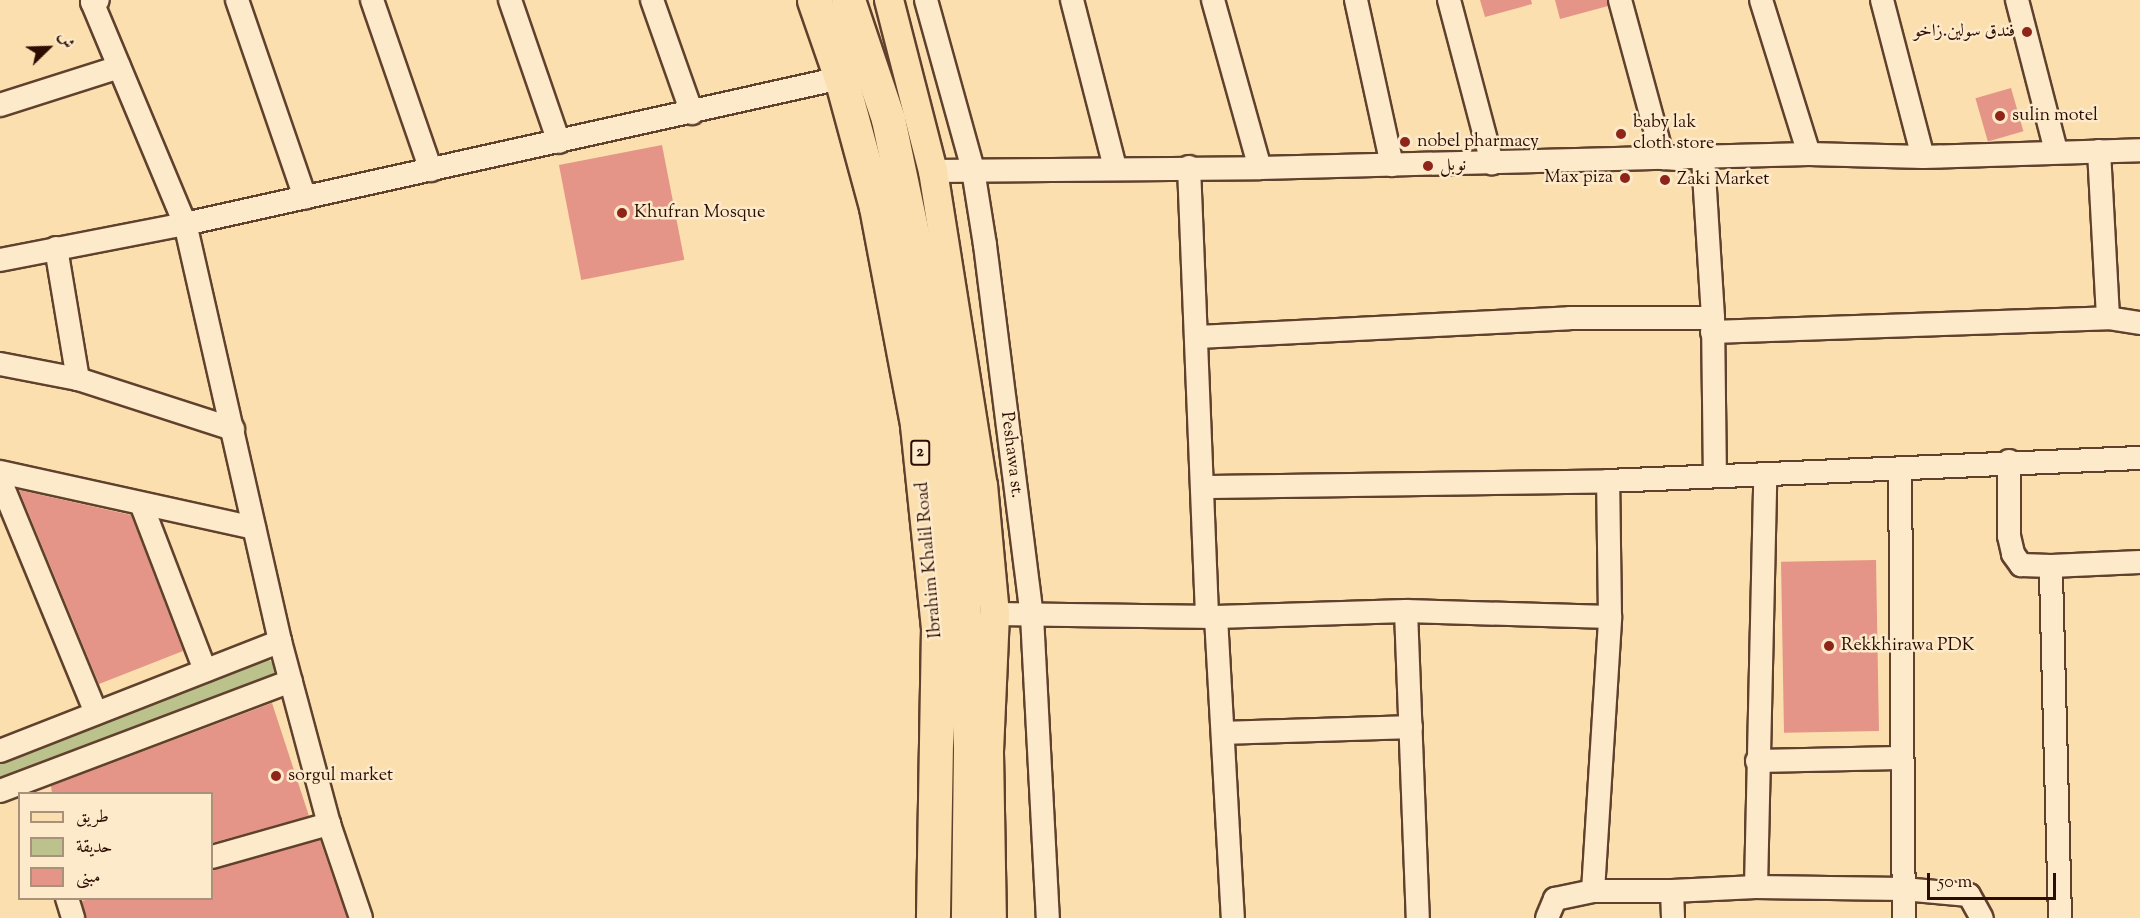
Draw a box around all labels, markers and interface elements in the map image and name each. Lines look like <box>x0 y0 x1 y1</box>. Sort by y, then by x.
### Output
north arrow <box>18 18 78 78</box>
place label: فندق سولين.زاخو <box>1914 21 2015 43</box>
marker: فندق سولين.زاخو <box>2020 25 2034 39</box>
text: ش <box>51 29 79 53</box>
place label: sulin motel <box>2012 105 2098 127</box>
marker: sulin motel <box>1993 109 2007 123</box>
place label: baby lak cloth store <box>1633 113 1714 156</box>
marker: baby lak cloth store <box>1614 127 1628 141</box>
place label: nobel pharmacy <box>1417 131 1539 153</box>
marker: nobel pharmacy <box>1398 135 1412 149</box>
place label: نوبل <box>1440 155 1466 177</box>
marker: نوبل <box>1421 159 1435 173</box>
place label: Max piza <box>1544 167 1613 189</box>
place label: Zaki Market <box>1677 169 1769 191</box>
marker: Max piza <box>1618 171 1632 185</box>
marker: Zaki Market <box>1658 173 1672 187</box>
place label: Khufran Mosque <box>634 202 765 224</box>
marker: Khufran Mosque <box>615 206 629 220</box>
street label: Peshawa st. <box>995 411 1027 499</box>
road number: 2 <box>910 440 930 466</box>
street label: Ibrahim Khalil Road <box>912 481 948 639</box>
place label: Rekkhirawa PDK <box>1841 635 1975 657</box>
marker: Rekkhirawa PDK <box>1822 639 1836 653</box>
place label: sorgul market <box>288 765 393 787</box>
marker: sorgul market <box>269 769 283 783</box>
legend <box>18 792 213 900</box>
text: طريق <box>76 805 109 831</box>
text: حديقة <box>76 835 112 861</box>
scale bar <box>1930 861 2059 899</box>
text: مبنى <box>76 865 101 891</box>
text: 50 m <box>1938 870 1972 896</box>

